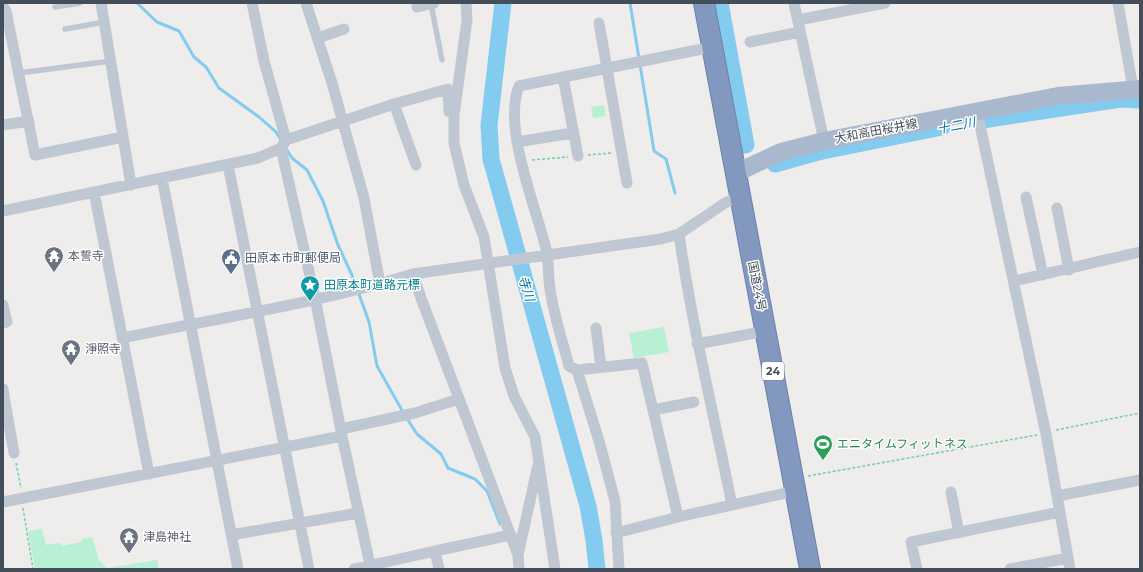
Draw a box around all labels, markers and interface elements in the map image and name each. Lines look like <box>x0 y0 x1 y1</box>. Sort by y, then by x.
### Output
water label: 十二川 <box>935 113 979 137</box>
street label: 大和高田桜井線 <box>833 115 919 146</box>
temple icon: 本誓寺 <box>43 245 65 273</box>
public building icon: 田原本市町郵便局 <box>220 247 242 275</box>
place label: 本誓寺 <box>68 248 104 263</box>
place label: 田原本市町郵便局 <box>245 250 341 265</box>
street label: 国道24号 <box>745 260 770 312</box>
water label: 寺川 <box>516 273 539 305</box>
place icon: 田原本町道路元標 <box>299 274 321 302</box>
place label: 田原本町道路元標 <box>324 277 420 292</box>
temple icon: 淨照寺 <box>60 338 82 366</box>
place label: 淨照寺 <box>85 341 121 356</box>
road number: 24 <box>762 362 784 380</box>
sports icon: エニタイムフィットネス <box>812 433 834 461</box>
place label: エニタイムフィットネス <box>837 436 968 451</box>
temple icon: 津島神社 <box>118 526 140 554</box>
place label: 津島神社 <box>143 529 191 544</box>

